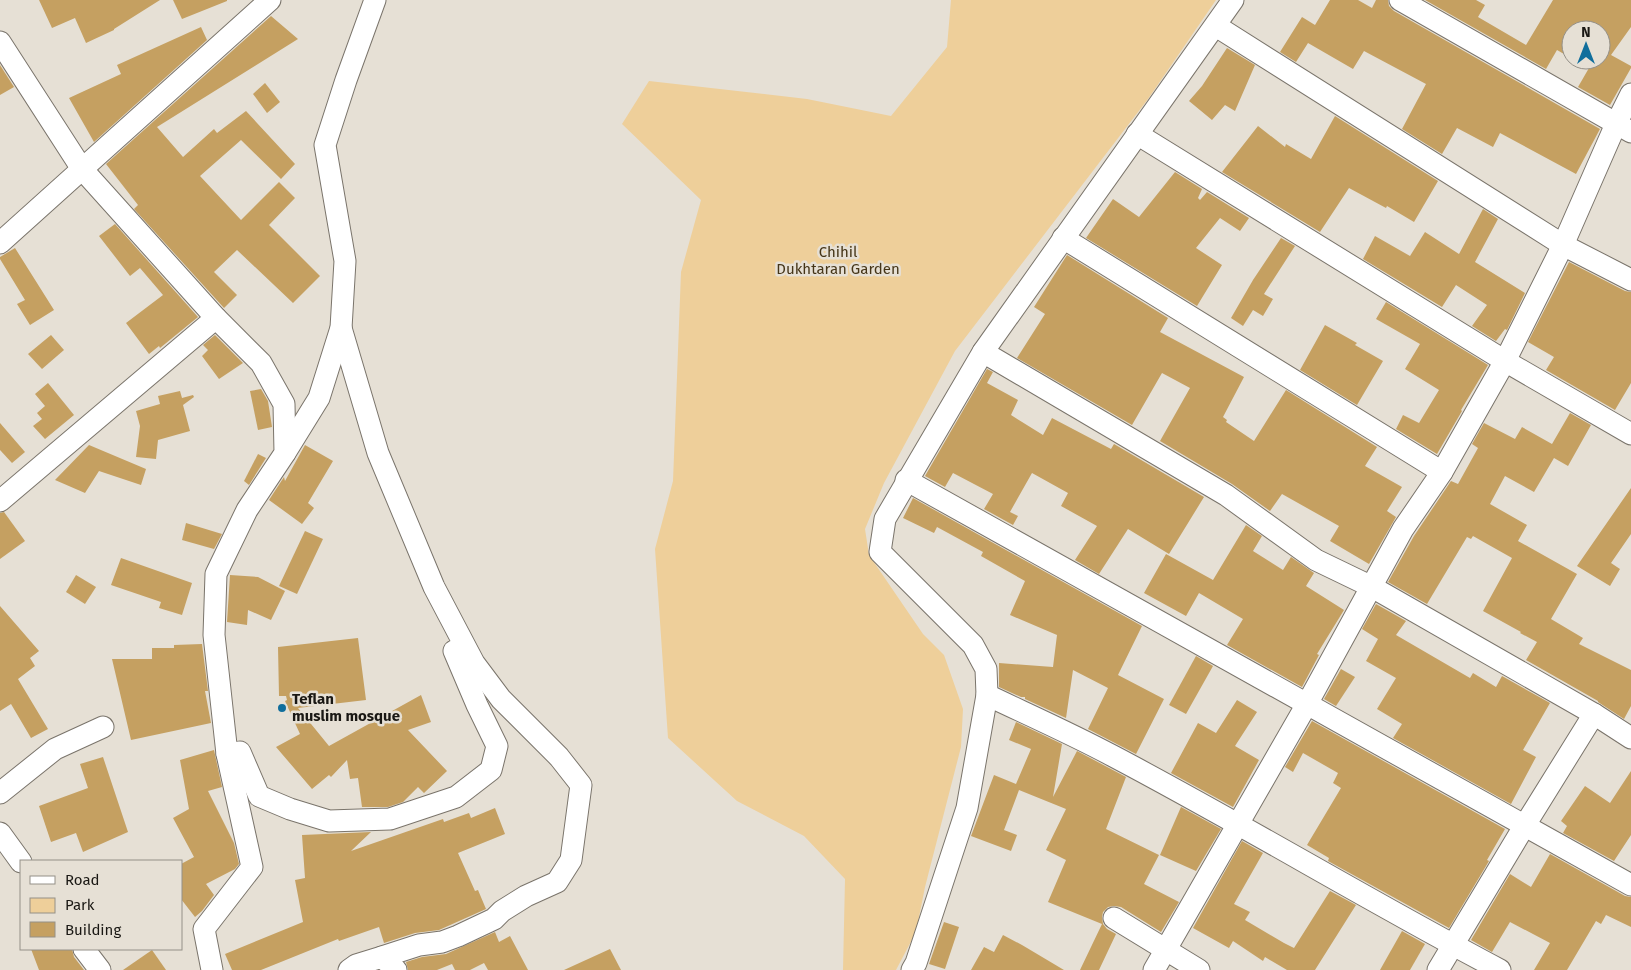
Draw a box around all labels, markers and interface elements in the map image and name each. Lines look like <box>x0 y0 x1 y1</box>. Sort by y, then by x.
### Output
north arrow <box>1561 20 1611 70</box>
text: N <box>1581 24 1591 41</box>
park label: Chihil Dukhtaran Garden <box>776 243 900 278</box>
place label: Teflan muslim mosque <box>292 690 400 725</box>
marker: Teflan muslim mosque <box>276 702 288 714</box>
legend <box>20 860 182 950</box>
text: Road <box>65 871 100 889</box>
text: Park <box>65 896 95 914</box>
text: Building <box>65 921 121 939</box>

